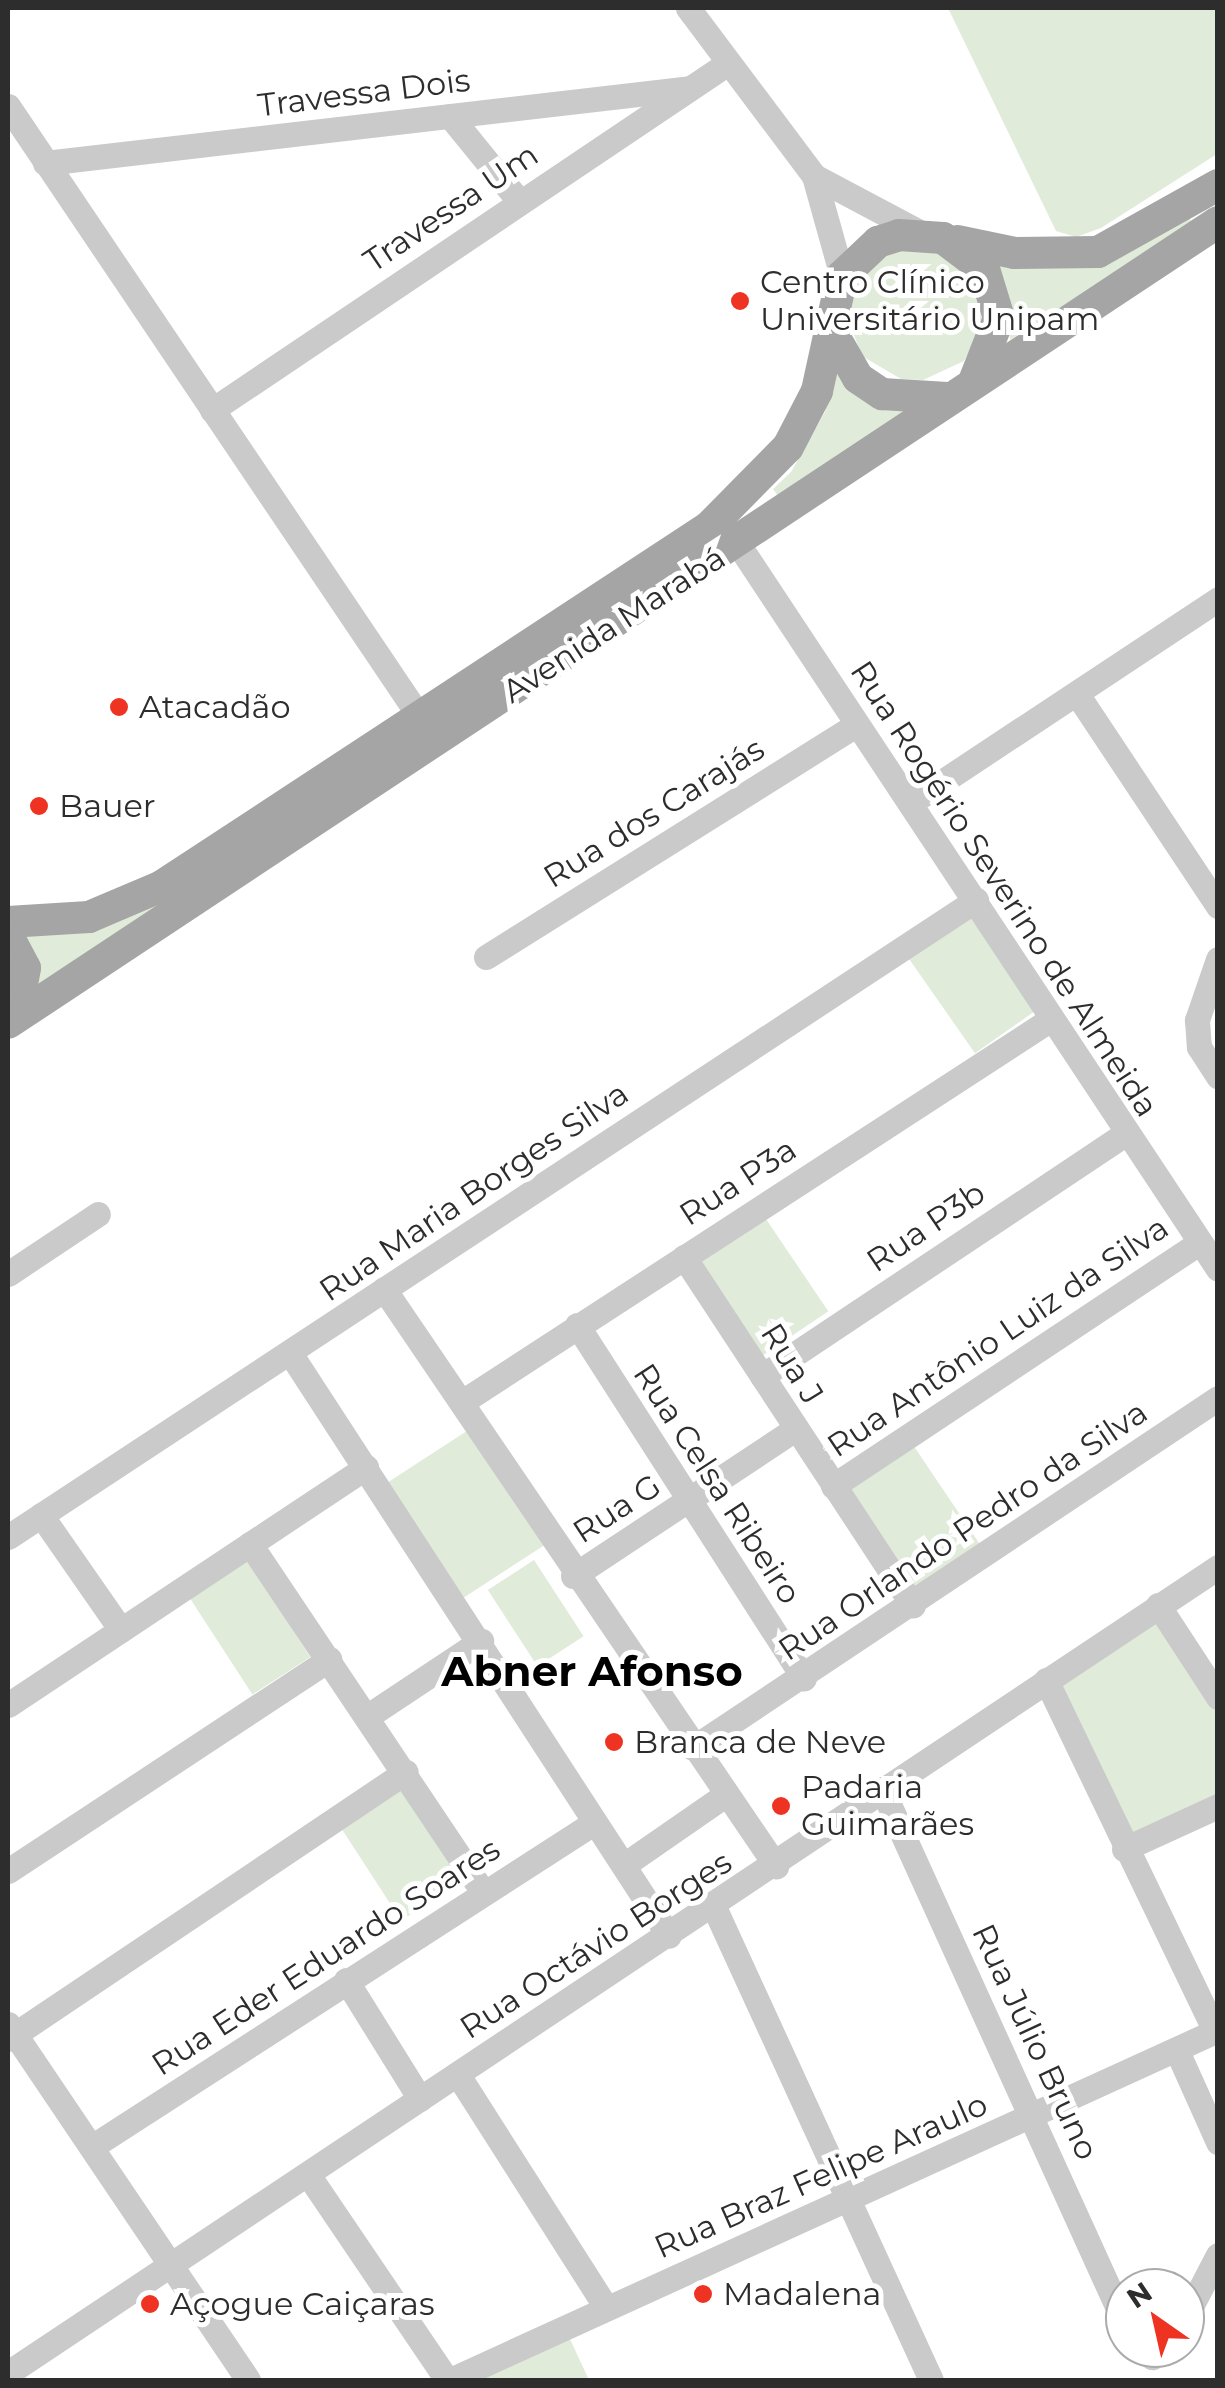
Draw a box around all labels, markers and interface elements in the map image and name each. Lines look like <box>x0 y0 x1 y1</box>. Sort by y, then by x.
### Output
street label: Travessa Dois <box>256 61 472 125</box>
street label: Travessa Um <box>357 136 545 280</box>
place label: Centro Clínico Universitário Unipam <box>760 264 1099 339</box>
marker: Centro Clínico Universitário Unipam <box>729 290 751 312</box>
street label: Avenida Marabá <box>495 539 733 711</box>
street label: Rua Rogério Severino de Almeida <box>842 654 1166 1124</box>
place label: Atacadão <box>139 688 291 726</box>
marker: Atacadão <box>108 696 130 718</box>
street label: Rua dos Carajás <box>537 730 771 896</box>
place label: Bauer <box>59 787 156 825</box>
marker: Bauer <box>28 795 50 817</box>
street label: Rua Maria Borges Silva <box>312 1074 636 1310</box>
street label: Rua P3a <box>672 1130 804 1234</box>
street label: Rua P3b <box>860 1174 992 1280</box>
street label: Rua Antônio Luiz da Silva <box>820 1209 1176 1465</box>
street label: Rua J <box>752 1317 832 1411</box>
street label: Rua Celsa Ribeiro <box>625 1357 809 1611</box>
street label: Rua Orlando Pedro da Silva <box>771 1393 1155 1669</box>
street label: Rua G <box>566 1467 668 1551</box>
district label: Abner Afonso <box>441 1646 743 1696</box>
place label: Branca de Neve <box>634 1723 886 1761</box>
marker: Branca de Neve <box>603 1731 625 1753</box>
place label: Padaria Guimarães <box>801 1769 974 1844</box>
marker: Padaria Guimarães <box>770 1795 792 1817</box>
street label: Rua Eder Eduardo Soares <box>145 1830 507 2084</box>
street label: Rua Octávio Borges <box>453 1843 739 2047</box>
street label: Rua Júlio Bruno <box>964 1918 1106 2166</box>
street label: Rua Braz Felipe Araulo <box>649 2085 993 2267</box>
north arrow <box>1105 2268 1205 2368</box>
text: N <box>1120 2274 1158 2315</box>
place label: Madalena <box>723 2275 881 2313</box>
marker: Madalena <box>692 2283 714 2305</box>
place label: Açogue Caiçaras <box>170 2285 435 2323</box>
marker: Açogue Caiçaras <box>139 2293 161 2315</box>

